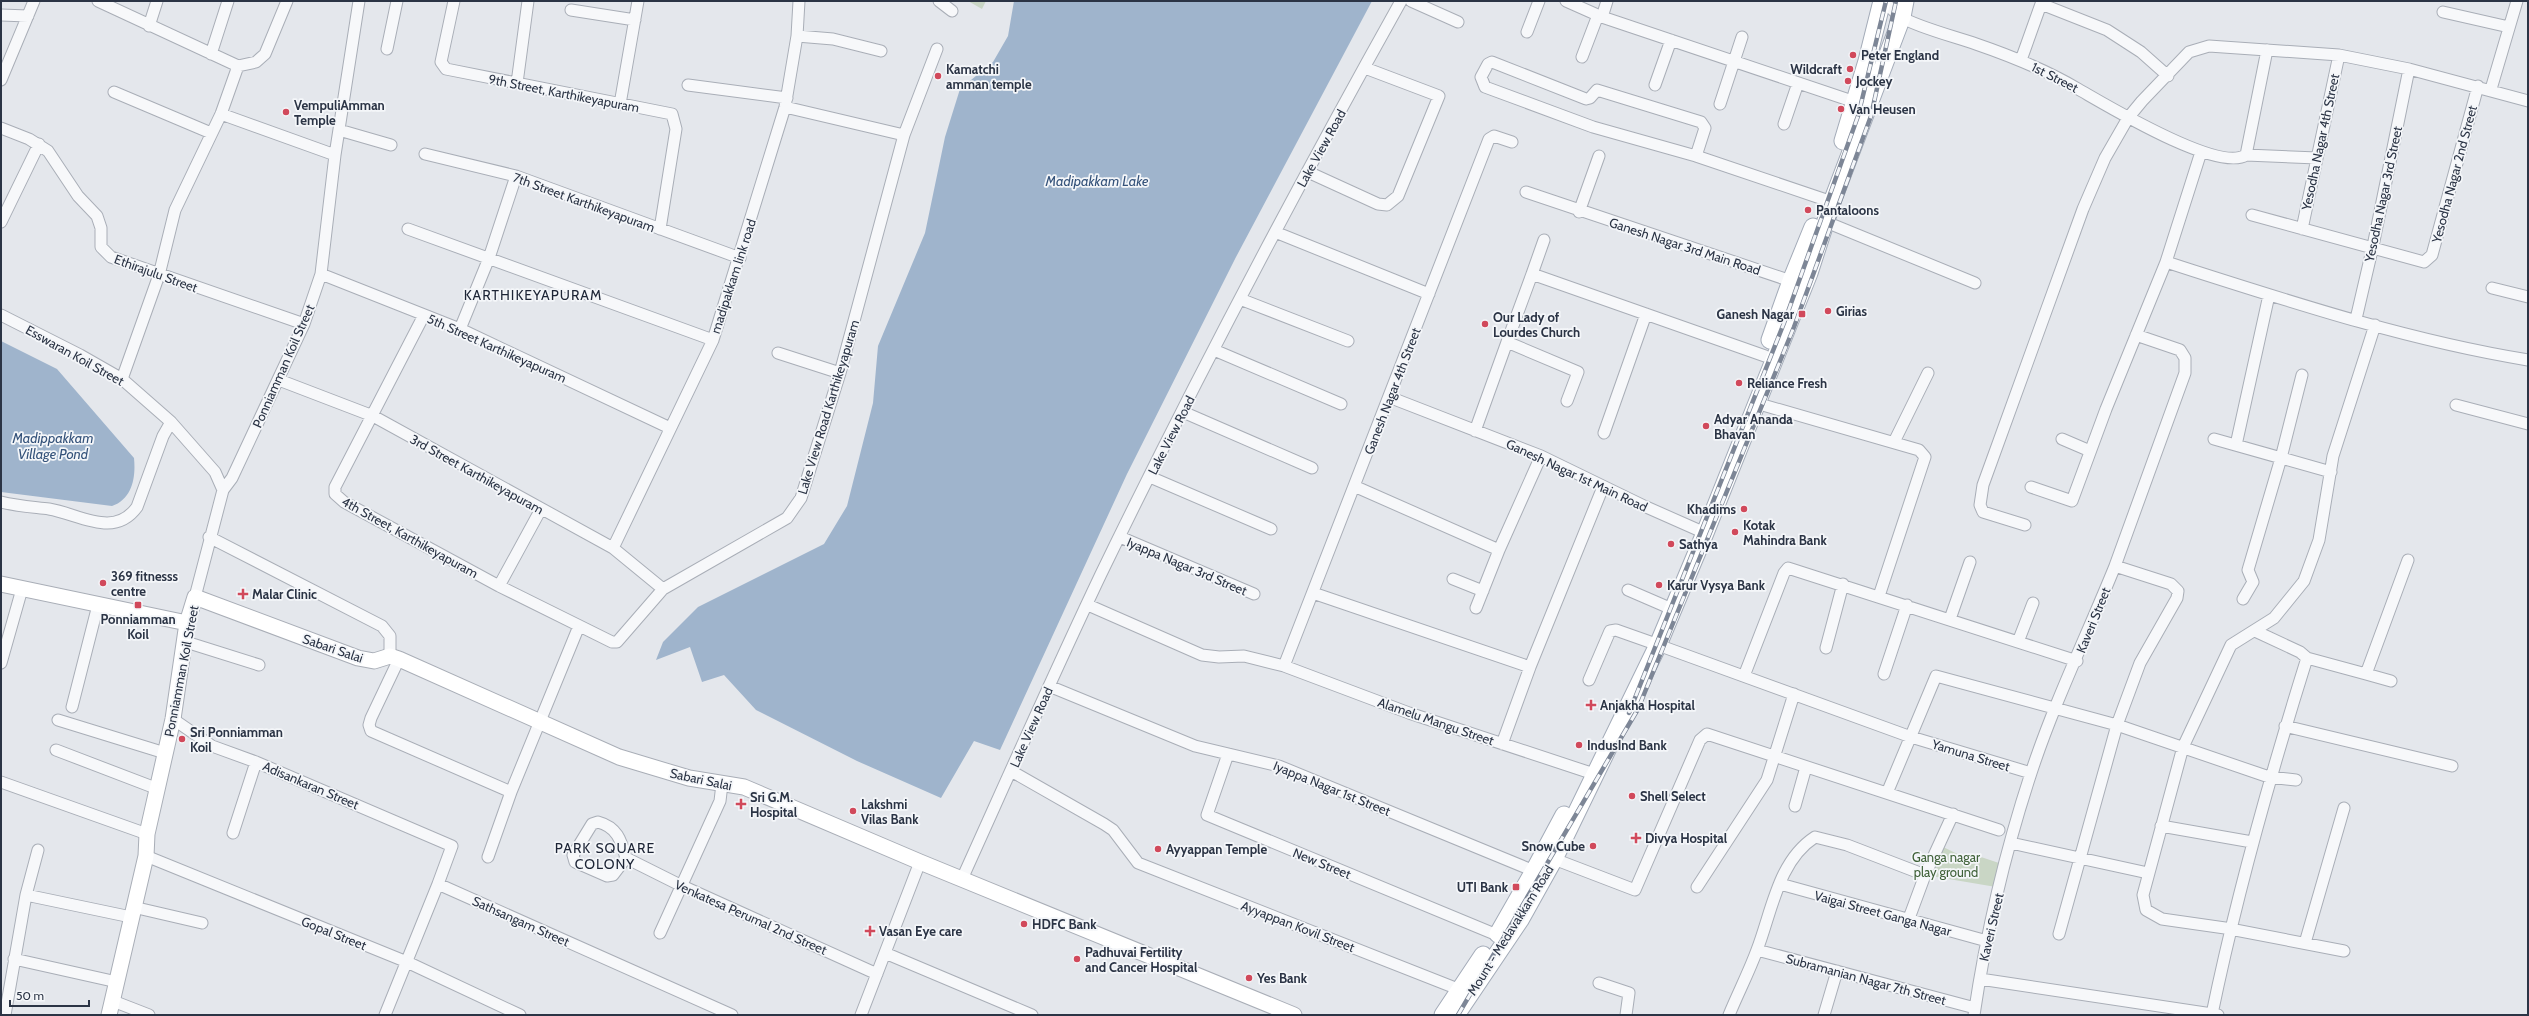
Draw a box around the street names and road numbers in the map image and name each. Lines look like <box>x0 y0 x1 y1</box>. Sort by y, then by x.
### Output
street label: 1st Street <box>2029 58 2082 96</box>
street label: 9th Street, Karthikeyapuram <box>487 71 641 115</box>
street label: Yesodha Nagar 4th Street <box>2297 72 2342 213</box>
street label: Yesodha Nagar 2nd Street <box>2428 103 2480 245</box>
street label: Lake View Road <box>1293 106 1349 190</box>
street label: Yesodha Nagar 3rd Street <box>2361 124 2405 264</box>
street label: 7th Street Karthikeyapuram <box>511 169 657 235</box>
street label: Ganesh Nagar 3rd Main Road <box>1607 214 1763 278</box>
street label: madipakkam link road <box>707 217 759 335</box>
street label: Ethirajulu Street <box>112 251 200 297</box>
street label: Ponniamman Koil Street <box>249 301 318 430</box>
street label: 5th Street Karthikeyapuram <box>425 310 569 386</box>
street label: Lake View Road Karthikeyapuram <box>794 318 862 496</box>
street label: Esswaran Koil Street <box>23 321 128 389</box>
street label: Ganesh Nagar 4th Street <box>1360 325 1424 457</box>
street label: Lake View Road <box>1144 393 1198 477</box>
street label: 3rd Street Karthikeyapuram <box>408 431 546 517</box>
street label: Ganesh Nagar 1st Main Road <box>1504 435 1650 515</box>
street label: 4th Street, Karthikeyapuram <box>339 493 481 581</box>
street label: Iyappa Nagar 3rd Street <box>1124 533 1250 599</box>
street label: Kaveri Street <box>2073 584 2114 655</box>
street label: Ponniamman Koil Street <box>160 603 202 738</box>
street label: Sabari Salai <box>301 630 365 666</box>
street label: Lake View Road <box>1006 684 1056 770</box>
street label: Alamelu Mangu Street <box>1376 694 1497 749</box>
street label: Yamuna Street <box>1929 735 2013 775</box>
street label: Iyappa Nagar 1st Street <box>1271 757 1393 819</box>
street label: Adisankaran Street <box>261 758 362 813</box>
street label: Sabari Salai <box>669 765 733 793</box>
street label: New Street <box>1291 844 1354 882</box>
street label: Mount - Medavakkam Road <box>1463 862 1557 998</box>
street label: Venkatesa Perumal 2nd Street <box>673 876 830 958</box>
street label: Vaigai Street Ganga Nagar <box>1813 887 1954 939</box>
street label: Kaveri Street <box>1975 891 2007 963</box>
street label: Sathsangam Street <box>470 892 573 950</box>
street label: Ayyappan Kovil Street <box>1239 897 1358 955</box>
street label: Gopal Street <box>299 913 369 954</box>
street label: Subramanian Nagar 7th Street <box>1784 950 1948 1008</box>

